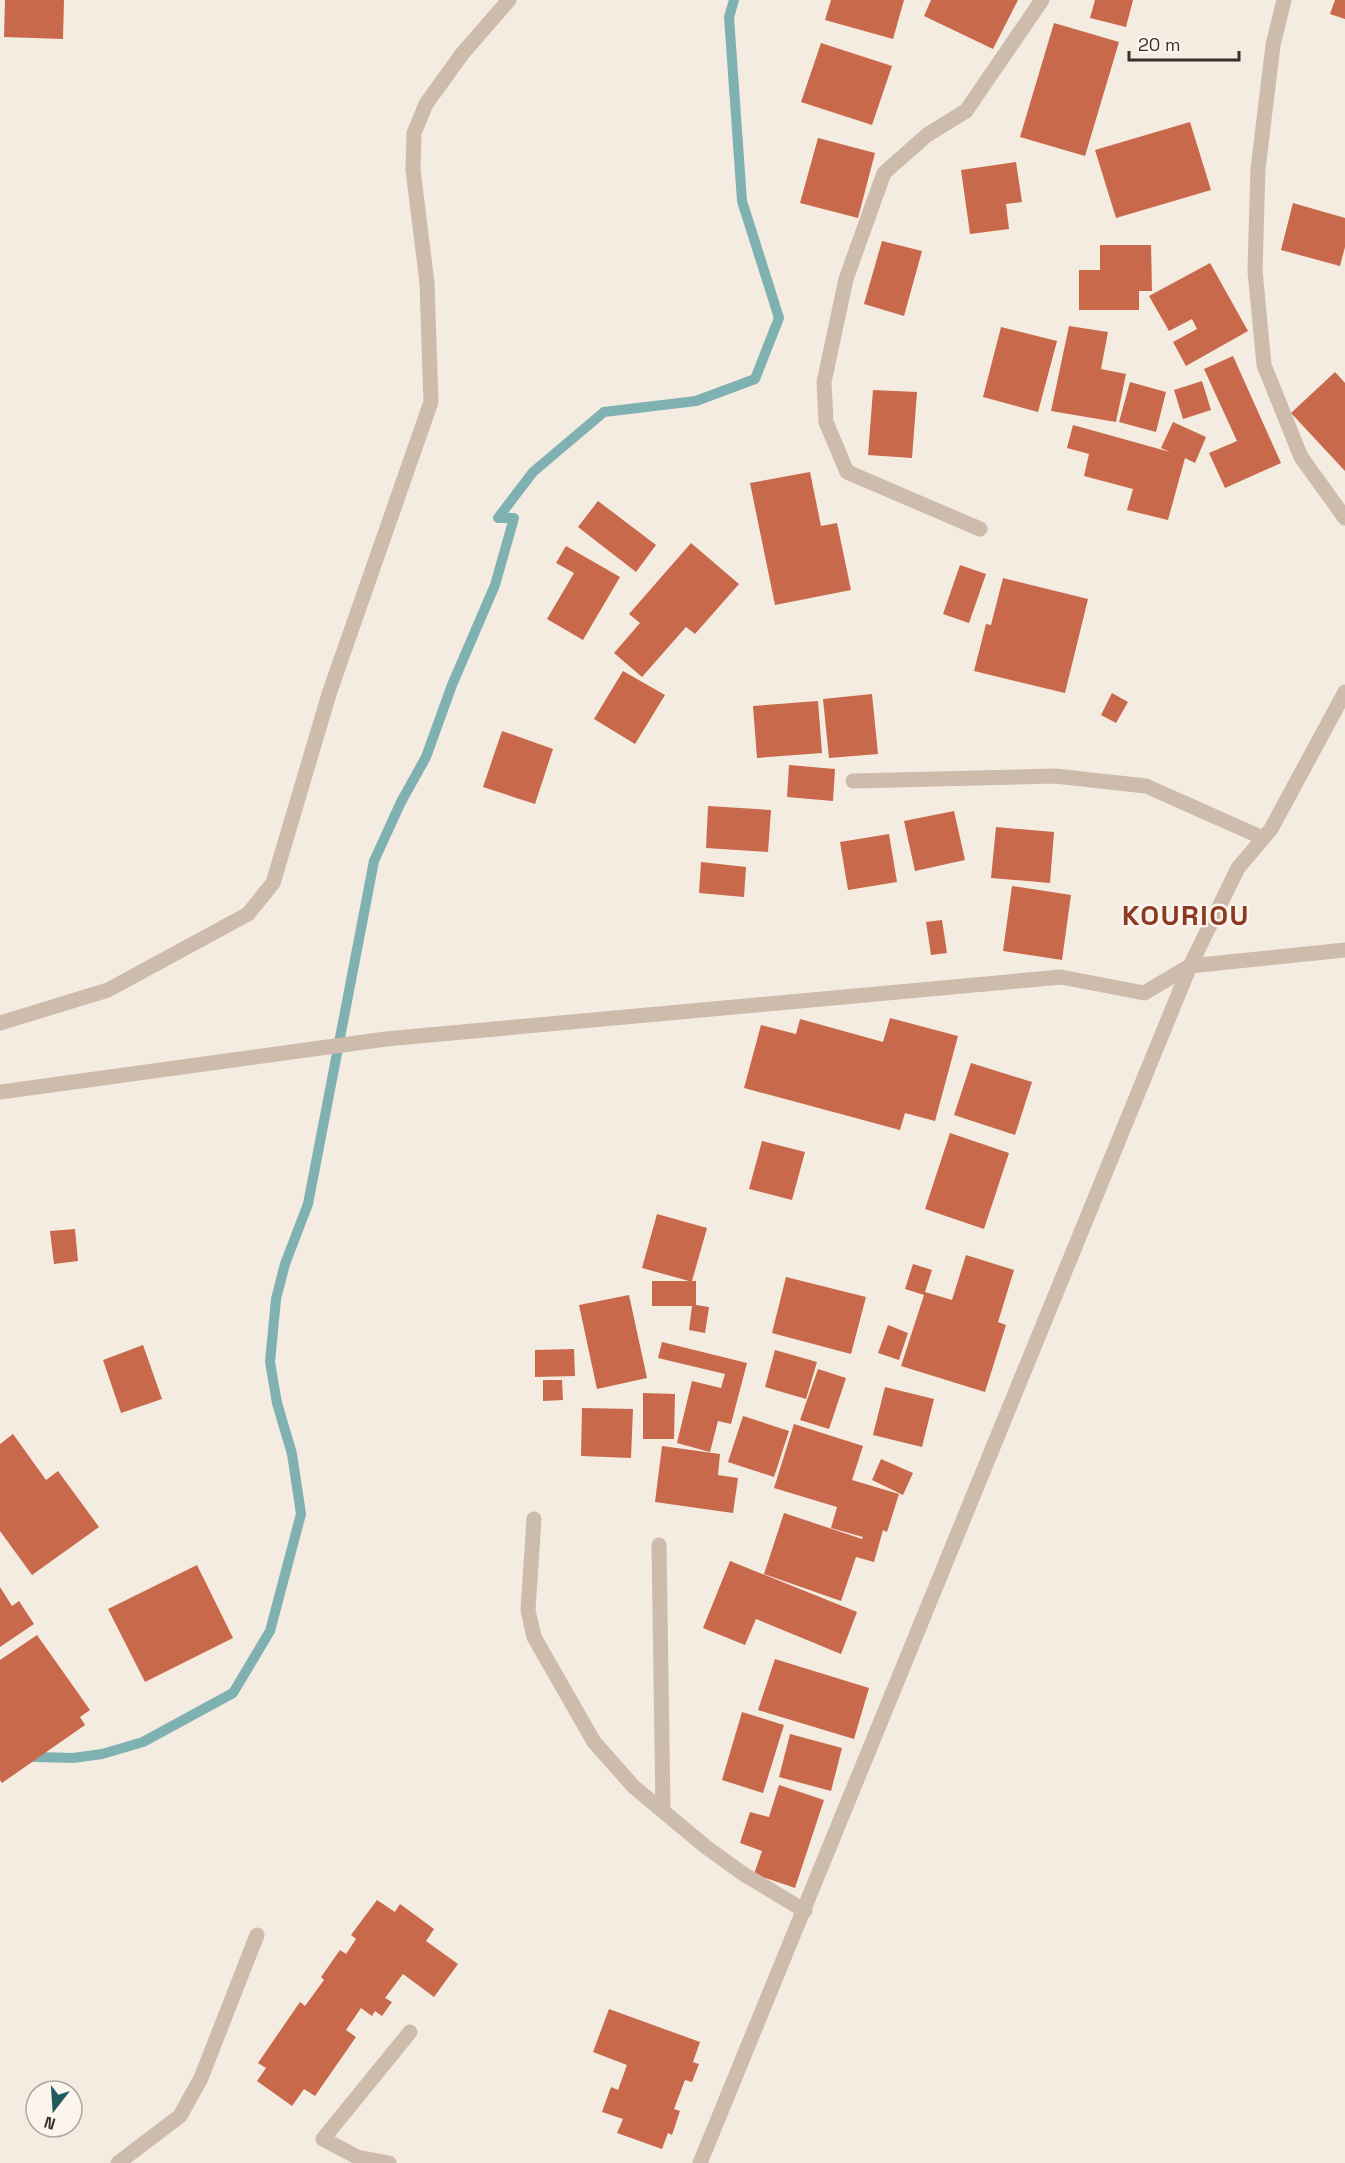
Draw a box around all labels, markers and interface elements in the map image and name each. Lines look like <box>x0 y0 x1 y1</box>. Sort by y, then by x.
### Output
scale bar <box>1129 24 1238 62</box>
text: 20 m <box>1138 33 1181 56</box>
district label: KOURIOU <box>1122 897 1250 933</box>
north arrow <box>24 2079 84 2139</box>
text: N <box>42 2111 58 2134</box>

